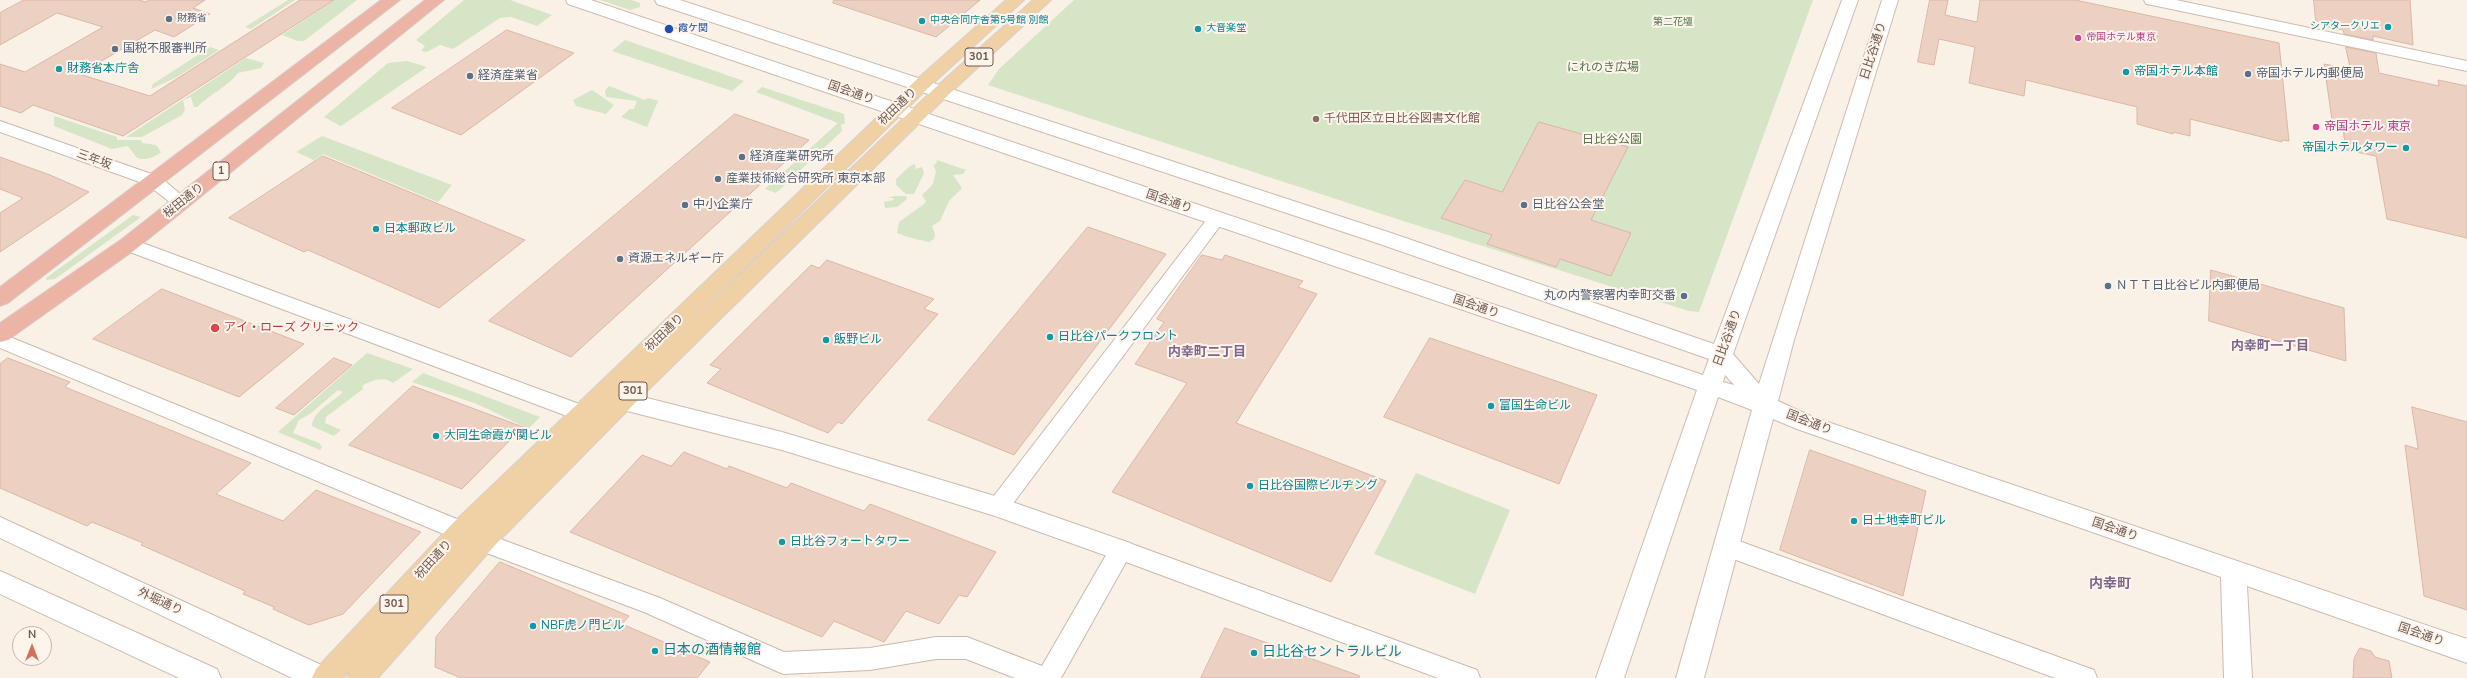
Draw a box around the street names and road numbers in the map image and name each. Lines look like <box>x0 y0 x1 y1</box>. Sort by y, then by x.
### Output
street label: 日比谷通り <box>1858 20 1890 82</box>
road number: 301 <box>965 48 993 66</box>
street label: 国会通り <box>826 78 876 108</box>
street label: 祝田通り <box>876 85 920 129</box>
street label: 三年坂 <box>75 147 113 173</box>
road number: 1 <box>213 162 229 180</box>
street label: 桜田通り <box>161 180 207 222</box>
street label: 国会通り <box>1144 187 1194 217</box>
street label: 国会通り <box>1451 292 1501 322</box>
street label: 日比谷通り <box>1711 307 1745 369</box>
street label: 祝田通り <box>643 311 687 355</box>
road number: 301 <box>619 382 647 400</box>
street label: 国会通り <box>1784 408 1834 438</box>
street label: 国会通り <box>2090 515 2140 545</box>
street label: 祝田通り <box>413 537 455 583</box>
street label: 外堀通り <box>135 585 185 619</box>
road number: 301 <box>380 595 408 613</box>
street label: 国会通り <box>2396 620 2446 650</box>

